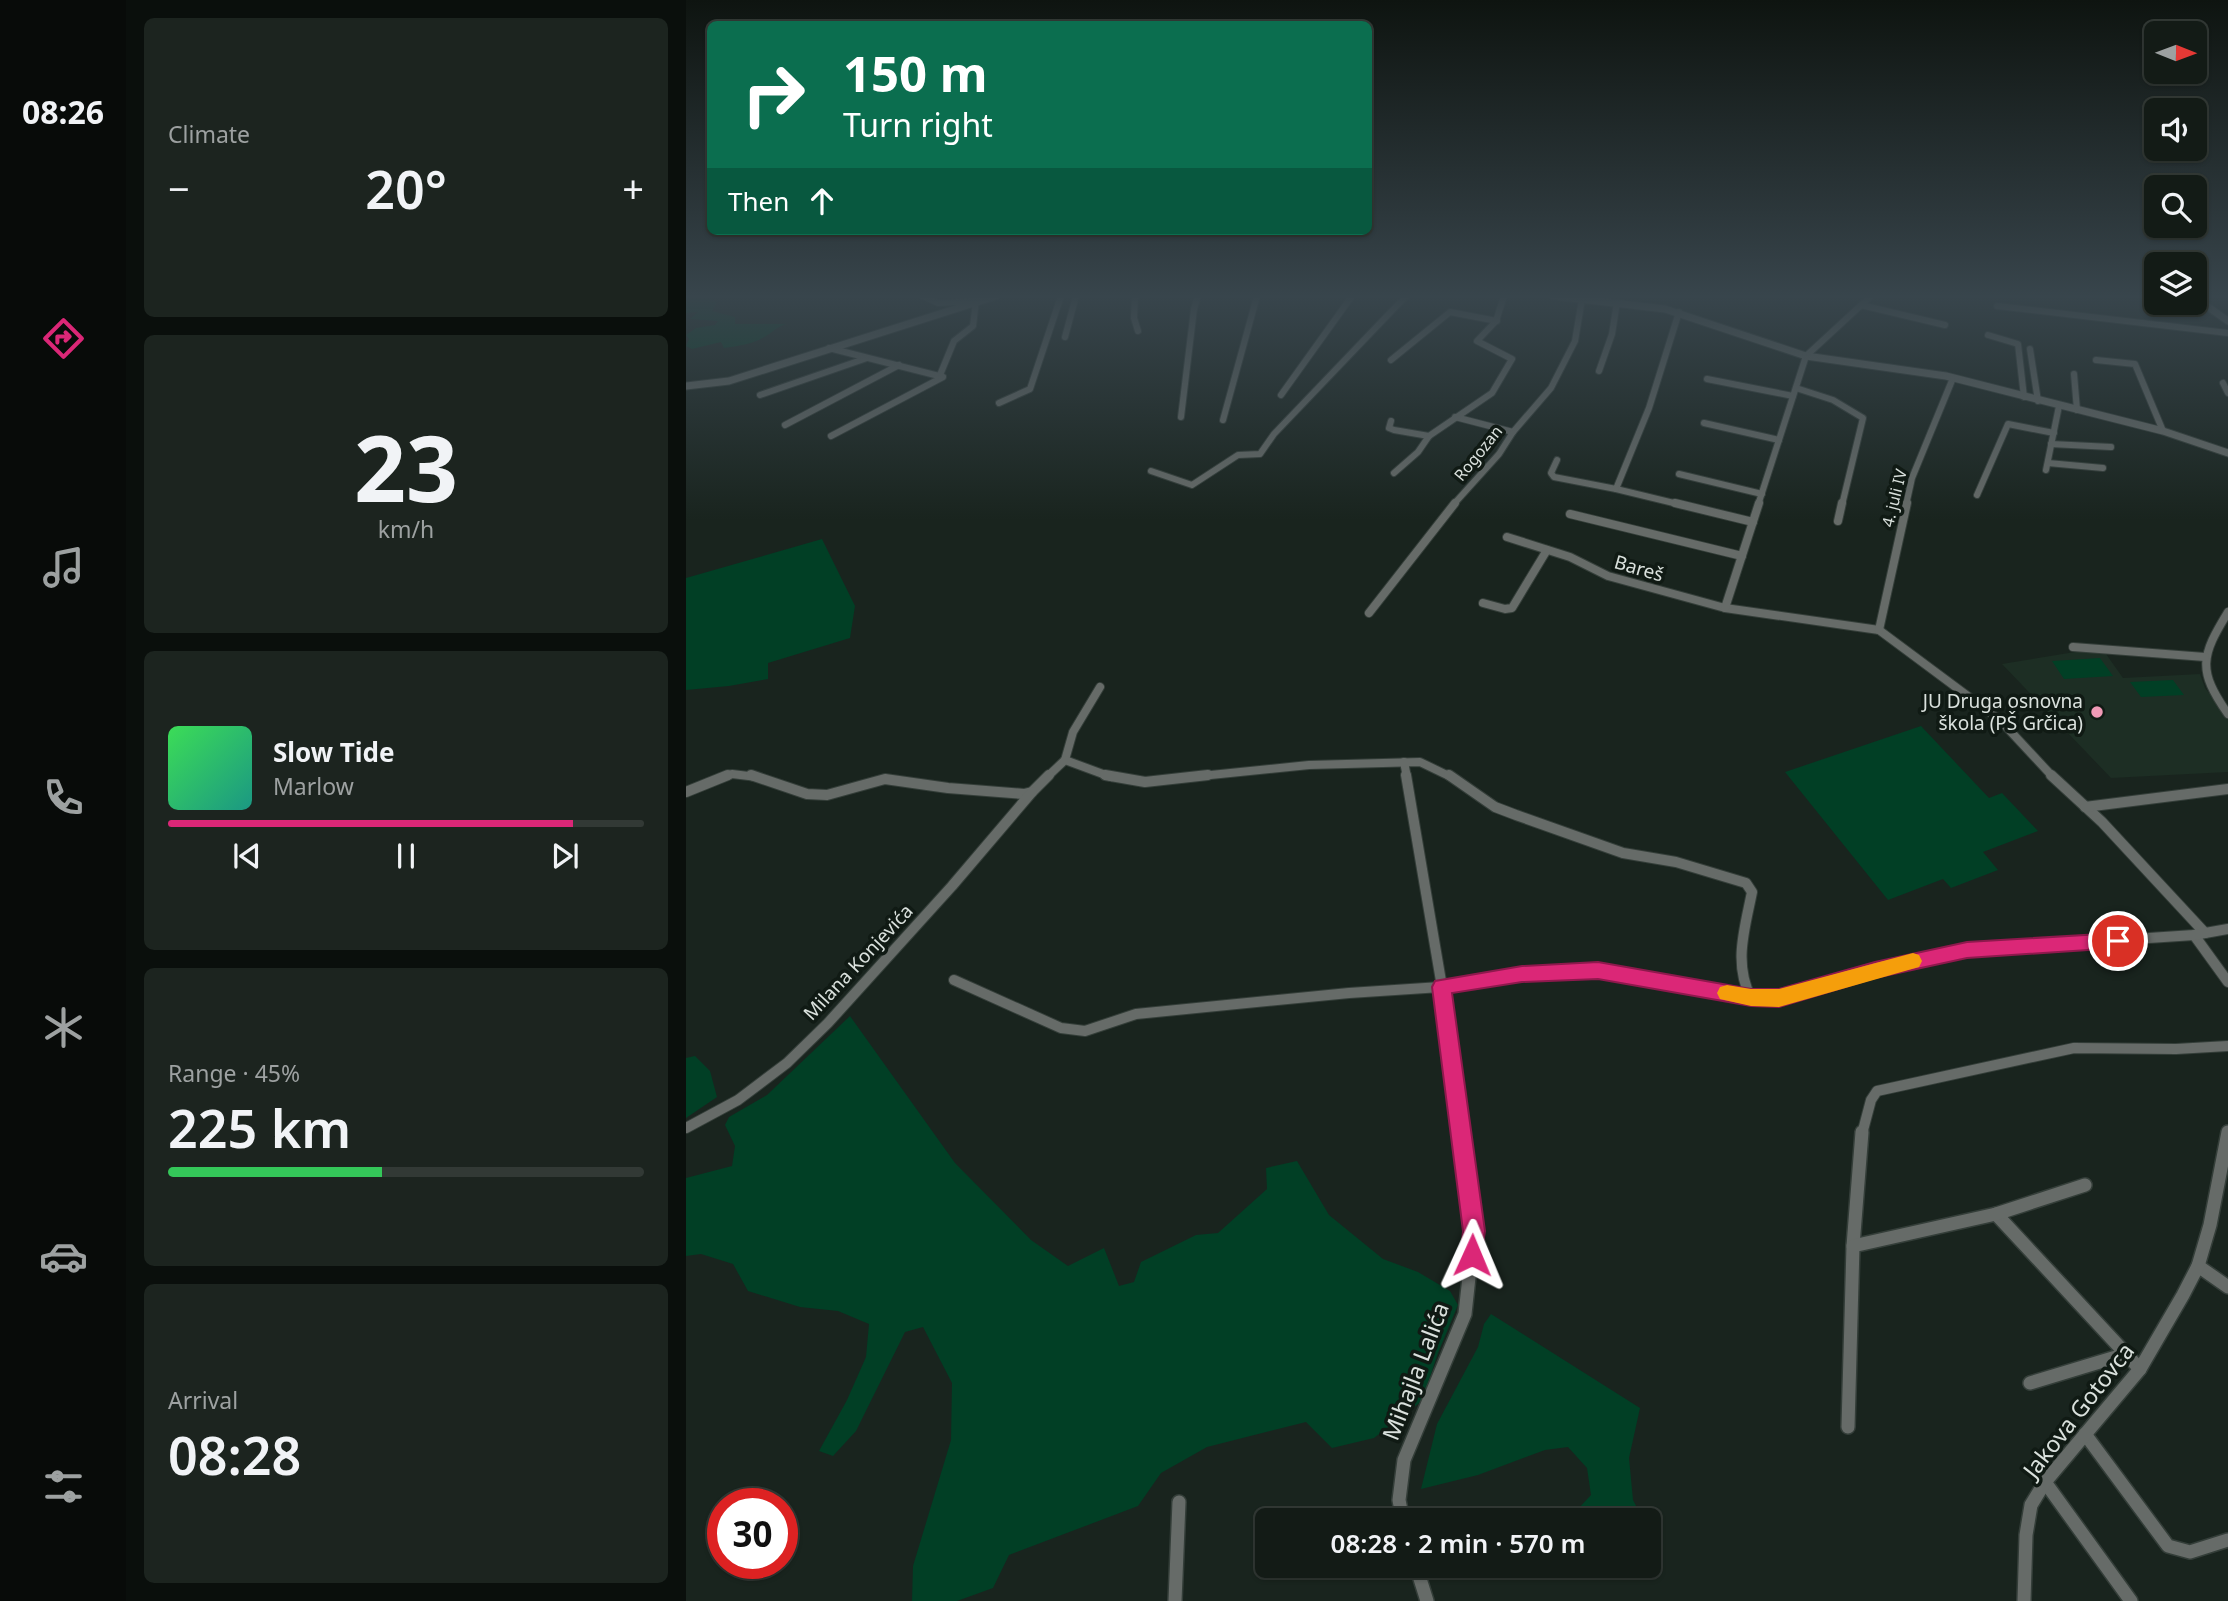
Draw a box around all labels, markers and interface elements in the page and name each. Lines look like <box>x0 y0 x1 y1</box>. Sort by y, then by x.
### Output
north arrow <box>2144 21 2207 84</box>
map controls <box>2144 21 2207 315</box>
text: 150 m <box>843 40 988 106</box>
icon: right <box>728 49 819 140</box>
text: 08:26 <box>22 90 104 133</box>
button: sound <box>2144 98 2207 161</box>
text: Turn right <box>843 103 993 146</box>
text: Climate <box>168 118 250 150</box>
text: 20° <box>365 153 447 224</box>
text: − <box>168 162 190 214</box>
text: + <box>622 162 644 214</box>
button: search <box>2144 175 2207 238</box>
icon: ahead <box>803 182 841 220</box>
text: Then <box>728 183 789 219</box>
button: layers <box>2144 252 2207 315</box>
icon: directions <box>39 314 88 363</box>
text: 23 <box>354 405 458 529</box>
street label: Rogozan <box>1449 421 1507 485</box>
street label: 4. juli IV <box>1876 466 1912 529</box>
text: km/h <box>378 513 434 545</box>
icon: music <box>39 543 88 592</box>
street label: Bareš <box>1611 549 1667 587</box>
place label: JU Druga osnovna škola (PŠ Grčica) <box>1921 688 2083 736</box>
marker: JU Druga osnovna škola (PŠ Grčica) <box>2089 704 2105 720</box>
text: Slow Tide <box>273 734 395 770</box>
text: Marlow <box>273 770 354 802</box>
icon: phone <box>39 773 88 822</box>
icon: previous <box>228 837 266 875</box>
icon: pause <box>387 837 425 875</box>
icon: next <box>546 837 584 875</box>
street label: Milana Konjevića <box>797 898 919 1026</box>
pin <box>2088 911 2148 971</box>
icon: arrive <box>2099 922 2137 960</box>
icon: climate <box>39 1003 88 1052</box>
text: Range · 45% <box>168 1057 300 1089</box>
text: 225 km <box>168 1092 351 1163</box>
position arrow <box>1435 1218 1509 1292</box>
icon: car <box>39 1232 88 1281</box>
street label: Mihajla Lalića <box>1374 1297 1456 1445</box>
street label: Jakova Gotovca <box>2014 1336 2141 1486</box>
text: Arrival <box>168 1384 238 1416</box>
text: 08:28 <box>168 1419 301 1490</box>
icon: filters <box>39 1462 88 1511</box>
speed limit sign: 30 <box>707 1488 798 1579</box>
text: 08:28 · 2 min · 570 m <box>1331 1525 1585 1561</box>

